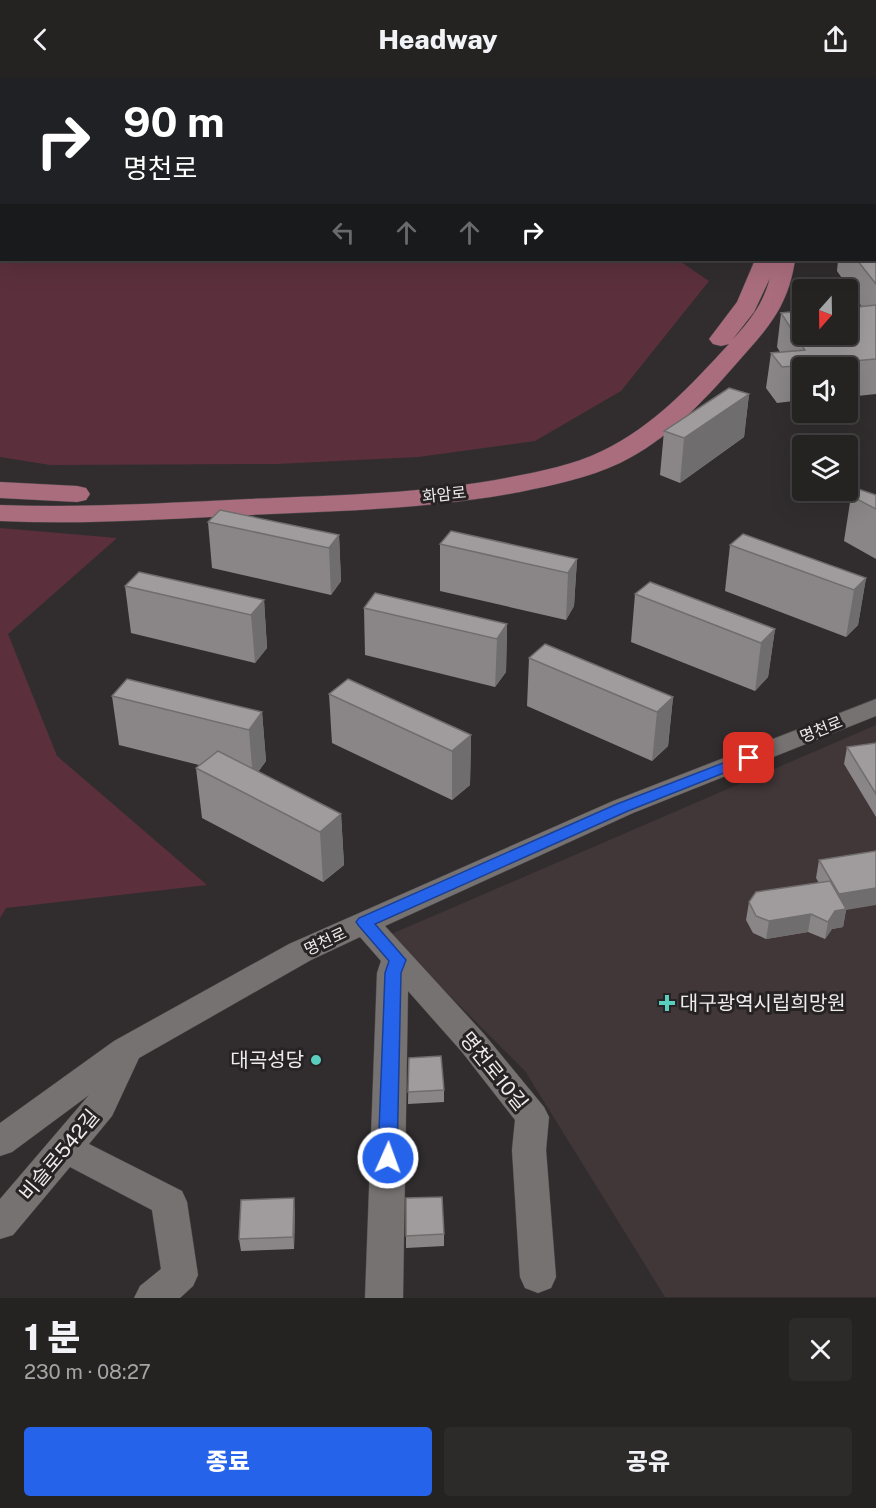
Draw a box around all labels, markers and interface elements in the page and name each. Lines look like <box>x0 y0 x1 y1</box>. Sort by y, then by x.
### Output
icon: back <box>24 23 57 56</box>
text: Headway <box>378 23 498 55</box>
icon: share <box>819 23 852 56</box>
text: 90 m <box>123 97 225 146</box>
icon: right <box>24 102 102 180</box>
text: 명천로 <box>123 152 198 184</box>
icon: left <box>327 216 360 249</box>
icon: ahead <box>390 216 423 249</box>
icon: ahead <box>453 216 486 249</box>
icon: right <box>516 216 549 249</box>
north arrow <box>792 279 858 345</box>
map controls <box>792 279 858 501</box>
button: sound <box>792 357 858 423</box>
button: layers <box>792 435 858 501</box>
street label: 화암로 <box>421 483 467 506</box>
street label: 명천로 <box>797 712 845 747</box>
pin <box>723 732 774 783</box>
icon: arrive <box>732 741 765 774</box>
street label: 명천로 <box>301 923 349 959</box>
place label: 대구광역시립희망원 <box>680 991 846 1015</box>
marker: 대구광역시립희망원 <box>658 994 676 1012</box>
street label: 명천로10길 <box>455 1027 533 1115</box>
place label: 대곡성당 <box>230 1048 304 1072</box>
marker: 대곡성당 <box>309 1053 323 1067</box>
street label: 비슬로542길 <box>14 1105 104 1205</box>
position arrow <box>356 1126 420 1190</box>
text: 1 분 <box>24 1316 81 1358</box>
button: close <box>789 1318 852 1381</box>
text: 230 m · 08:27 <box>24 1360 151 1384</box>
button: 종료 <box>24 1427 432 1496</box>
button: 공유 <box>444 1427 852 1496</box>

